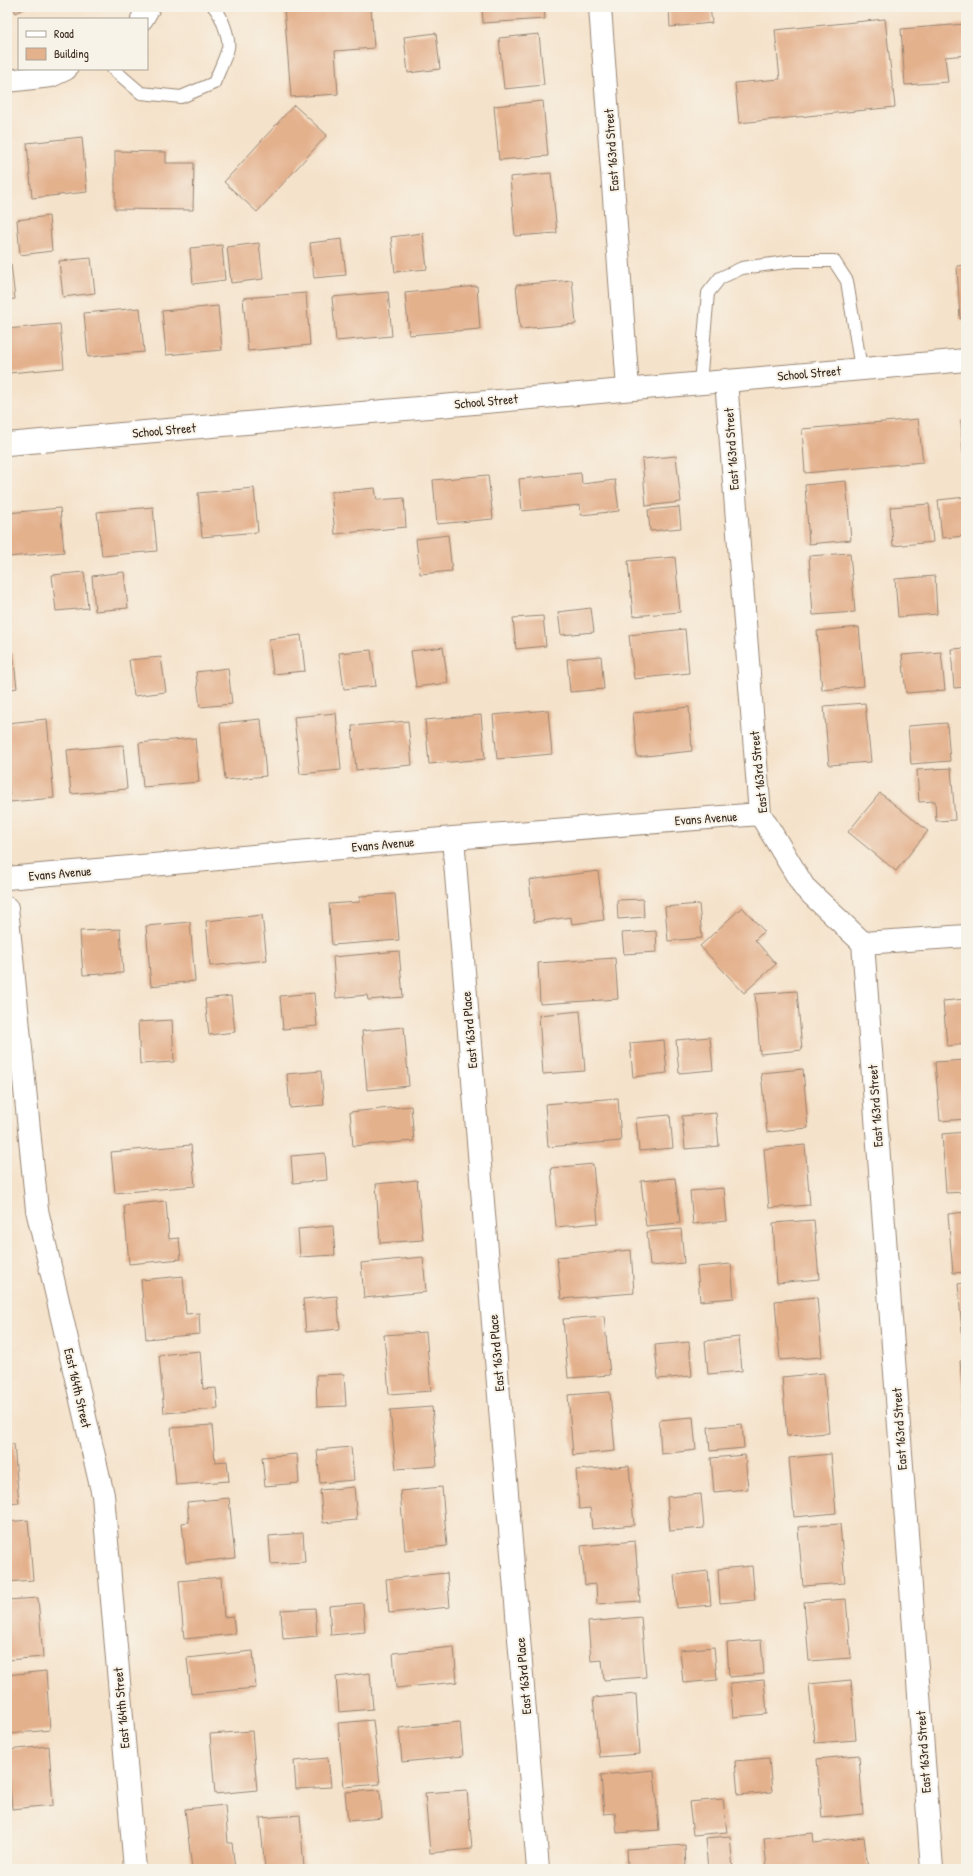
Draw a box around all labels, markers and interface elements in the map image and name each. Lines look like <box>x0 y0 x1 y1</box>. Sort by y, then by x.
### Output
legend <box>18 18 148 70</box>
text: Road <box>54 25 74 42</box>
text: Building <box>54 45 89 62</box>
street label: East 163rd Street <box>599 108 623 192</box>
street label: School Street <box>777 361 842 385</box>
street label: School Street <box>454 389 519 413</box>
street label: East 163rd Street <box>719 407 743 491</box>
street label: School Street <box>132 418 197 442</box>
street label: East 163rd Street <box>745 730 771 814</box>
street label: Evans Avenue <box>674 807 738 829</box>
street label: Evans Avenue <box>351 832 415 856</box>
street label: Evans Avenue <box>28 861 92 885</box>
street label: East 163rd Place <box>457 991 481 1069</box>
street label: East 163rd Street <box>863 1064 887 1148</box>
street label: East 163rd Place <box>484 1314 508 1392</box>
street label: East 164th Street <box>60 1346 96 1430</box>
street label: East 163rd Street <box>887 1387 911 1471</box>
street label: East 163rd Place <box>511 1637 535 1715</box>
street label: East 164th Street <box>108 1666 134 1749</box>
street label: East 163rd Street <box>911 1710 935 1794</box>

